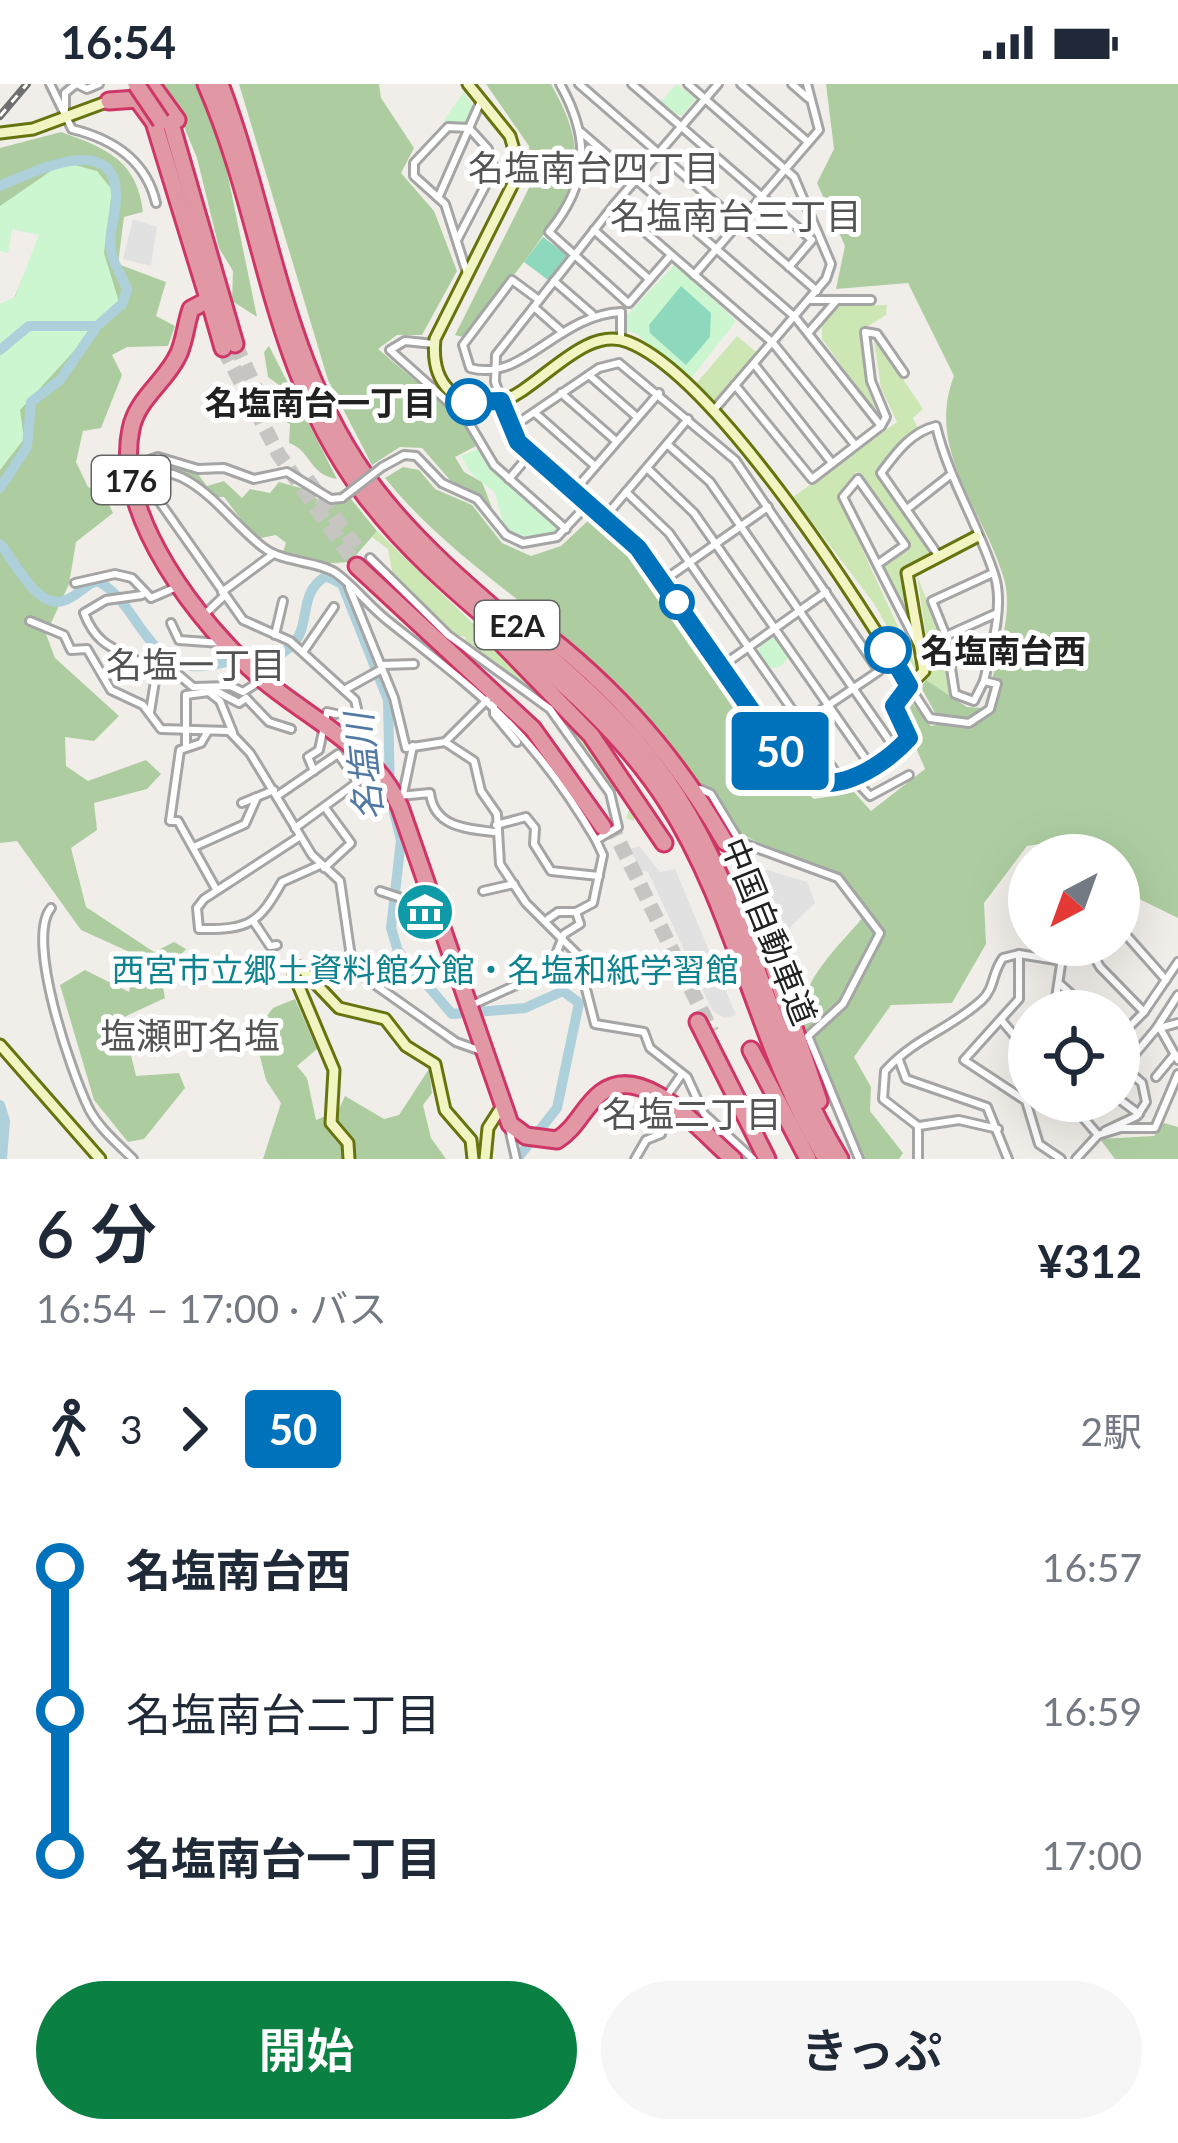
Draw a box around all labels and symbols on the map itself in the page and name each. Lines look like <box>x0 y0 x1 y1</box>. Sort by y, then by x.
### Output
district label: 名塩南台四丁目 <box>468 145 720 189</box>
district label: 名塩南台三丁目 <box>610 193 862 237</box>
marker: 名塩南台一丁目 <box>447 380 491 424</box>
place label: 名塩南台一丁目 <box>205 382 436 422</box>
road number: 176 <box>92 456 170 504</box>
unlabelled marker <box>661 586 693 618</box>
road number: E2A <box>475 601 559 649</box>
marker: 名塩南台西 <box>866 628 910 672</box>
place label: 名塩南台西 <box>921 630 1086 670</box>
district label: 名塩一丁目 <box>106 642 286 686</box>
water label: 名塩川 <box>335 707 391 823</box>
line badge: 50 <box>726 712 834 790</box>
street label: 中国自動車道 <box>714 832 826 1030</box>
north arrow <box>1008 834 1140 966</box>
museum icon: 西宮市立郷土資料館分館・名塩和紙学習館 <box>394 881 456 943</box>
place label: 西宮市立郷土資料館分館・名塩和紙学習館 <box>112 949 739 989</box>
district label: 塩瀬町名塩 <box>100 1013 280 1057</box>
district label: 名塩二丁目 <box>602 1091 782 1135</box>

